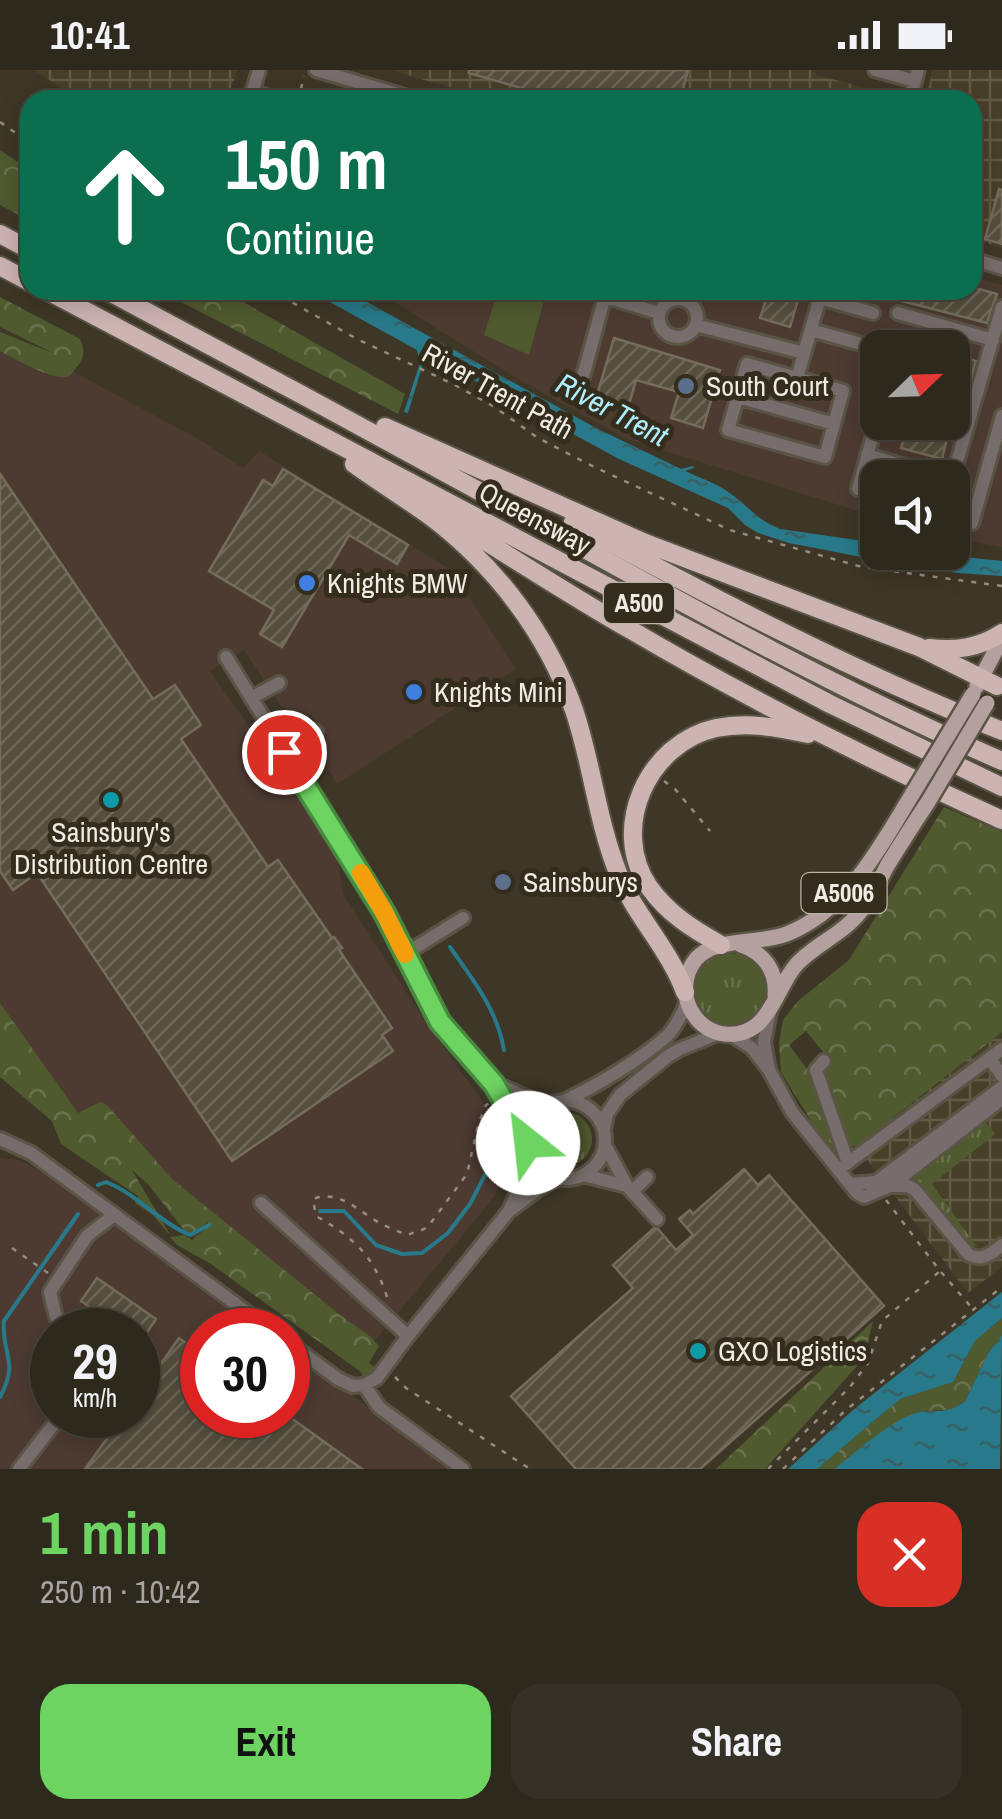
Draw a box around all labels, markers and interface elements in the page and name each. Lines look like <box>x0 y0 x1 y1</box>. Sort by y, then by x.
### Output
text: 10:41 <box>50 10 130 61</box>
text: 150 m <box>225 117 388 211</box>
icon: ahead <box>60 130 190 260</box>
text: Continue <box>225 207 375 268</box>
north arrow <box>860 330 970 440</box>
map controls <box>860 330 970 570</box>
street label: River Trent Path <box>416 334 580 448</box>
water label: River Trent <box>549 363 676 456</box>
place label: South Court <box>706 367 829 405</box>
marker: South Court <box>675 375 697 397</box>
button: sound <box>860 460 970 570</box>
street label: Queensway <box>473 473 598 563</box>
place label: Knights BMW <box>327 564 468 602</box>
marker: Knights BMW <box>296 572 318 594</box>
road number: A500 <box>604 583 674 623</box>
place label: Knights Mini <box>434 673 563 711</box>
marker: Knights Mini <box>403 681 425 703</box>
pin <box>242 710 327 795</box>
icon: arrive <box>257 725 312 780</box>
marker: Sainsbury's Distribution Centre <box>100 789 122 811</box>
place label: Sainsbury's Distribution Centre <box>14 813 208 883</box>
place label: Sainsburys <box>523 863 638 901</box>
marker: Sainsburys <box>492 871 514 893</box>
road number: A5006 <box>802 873 886 913</box>
position arrow <box>476 1091 580 1195</box>
speed limit sign: 30 <box>180 1308 310 1438</box>
text: 29 <box>72 1327 118 1395</box>
place label: GXO Logistics <box>718 1332 867 1370</box>
marker: GXO Logistics <box>687 1340 709 1362</box>
text: km/h <box>73 1381 117 1415</box>
text: 1 min <box>40 1492 169 1573</box>
button: close <box>857 1502 962 1607</box>
text: 250 m · 10:42 <box>40 1570 200 1613</box>
button: Exit <box>40 1684 491 1799</box>
button: Share <box>511 1684 962 1799</box>

